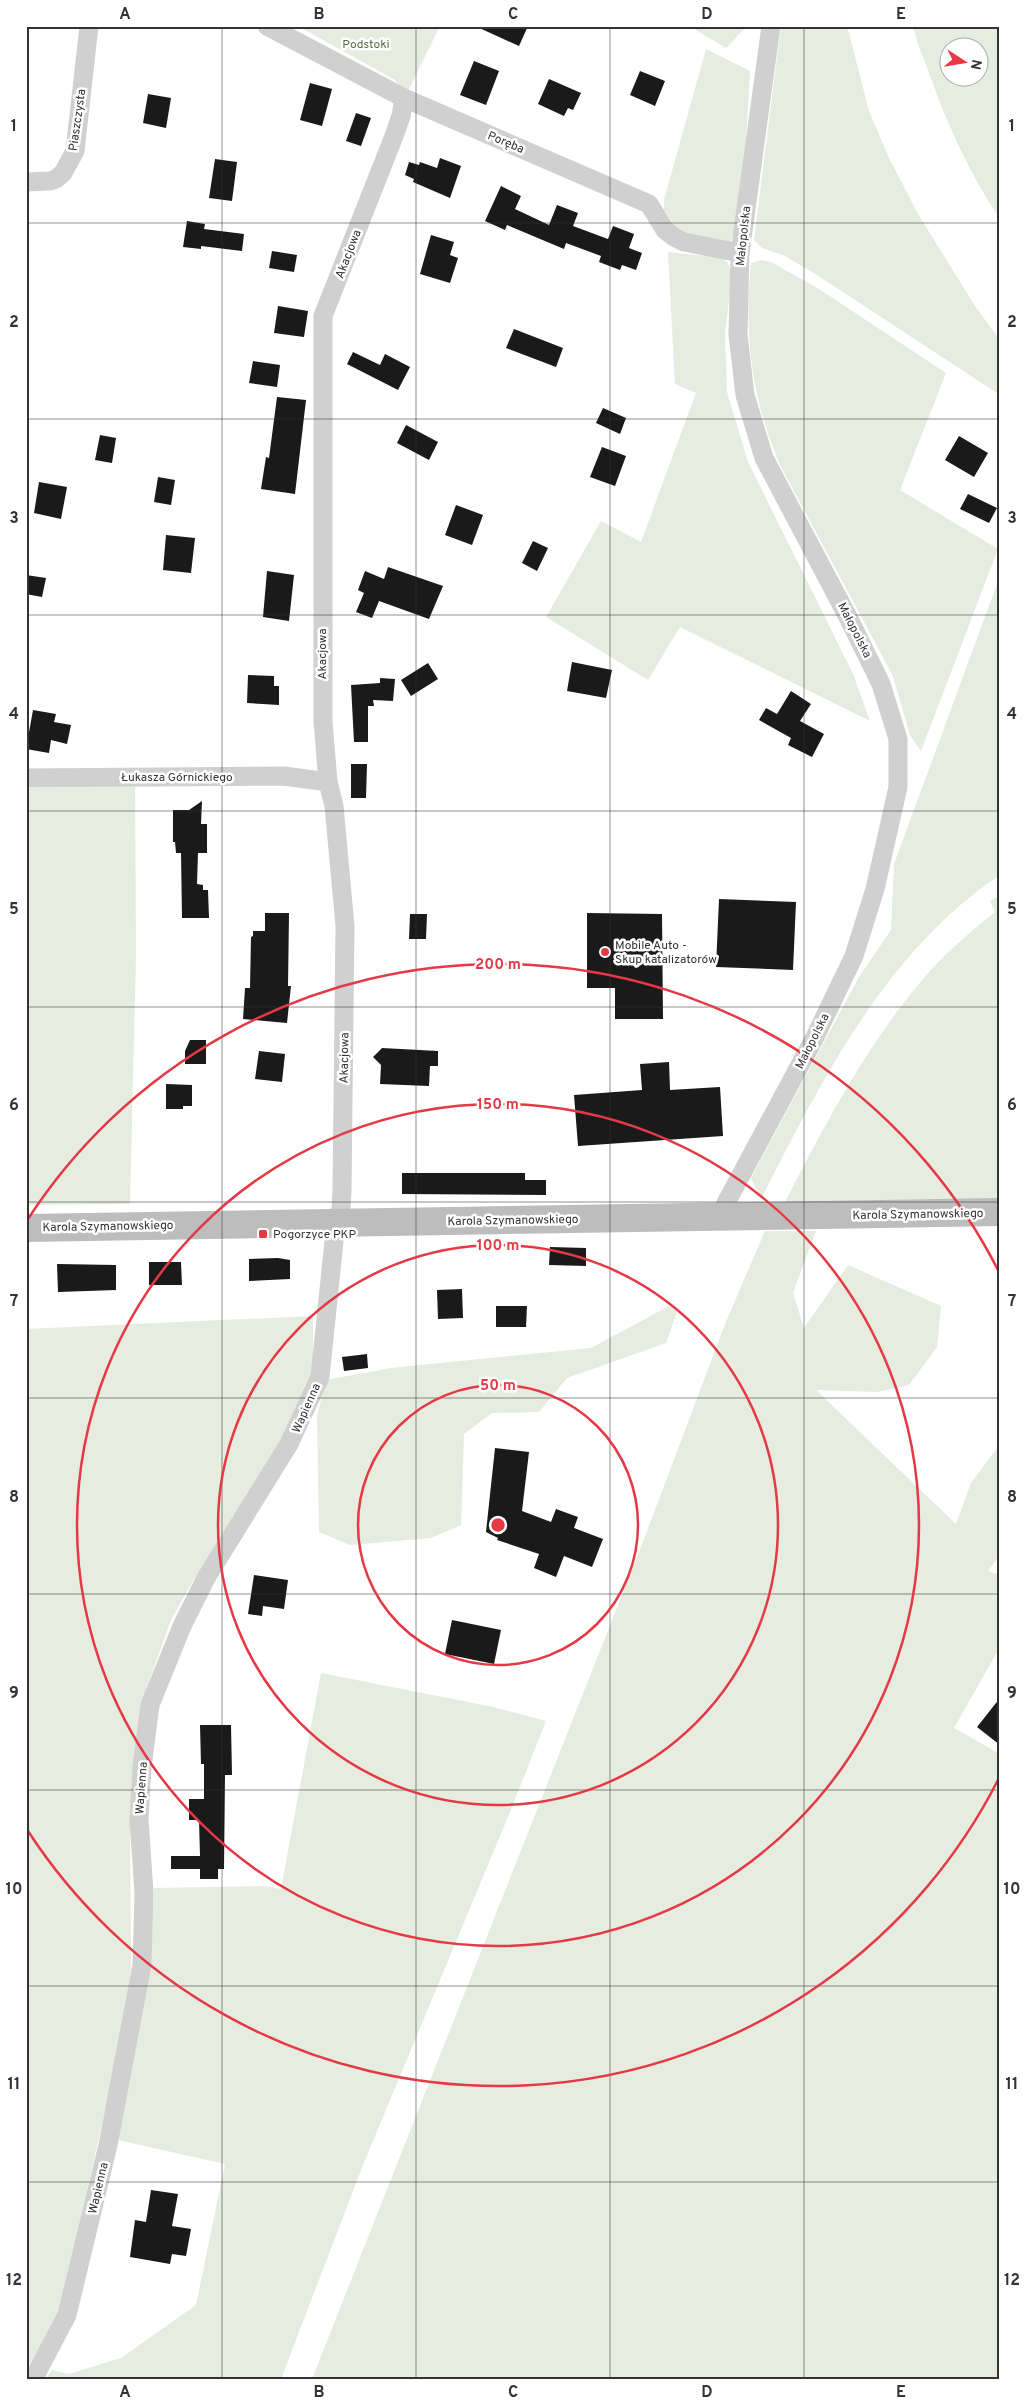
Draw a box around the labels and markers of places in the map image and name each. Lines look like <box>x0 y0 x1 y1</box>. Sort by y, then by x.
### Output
place label: Mobile Auto - Skup katalizatorów <box>615 938 717 968</box>
marker: Mobile Auto - Skup katalizatorów <box>599 946 611 958</box>
place label: Pogorzyce PKP <box>273 1227 356 1243</box>
marker: Pogorzyce PKP <box>257 1228 269 1240</box>
centre of rings <box>489 1516 507 1534</box>

